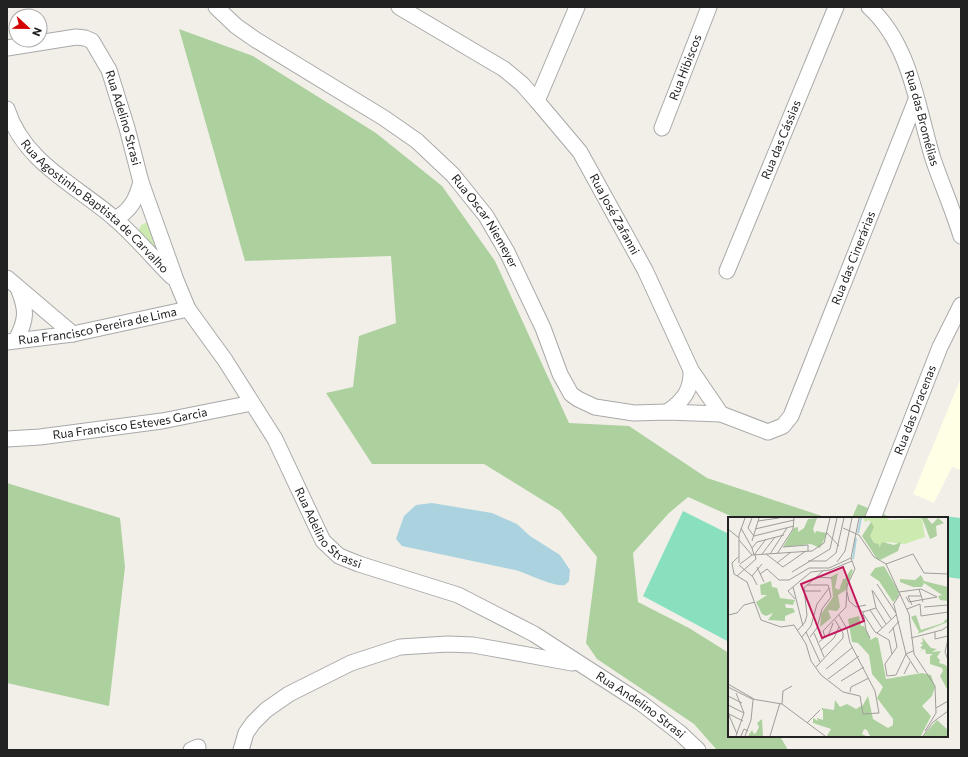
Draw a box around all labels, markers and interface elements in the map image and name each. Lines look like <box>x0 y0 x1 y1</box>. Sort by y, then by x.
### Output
north arrow <box>8 8 48 48</box>
text: N <box>30 26 45 38</box>
street label: Rua Hibiscos <box>665 32 704 102</box>
street label: Rua Adelino Strasi <box>103 68 144 167</box>
street label: Rua das Bromélias <box>903 68 943 168</box>
street label: Rua das Cássias <box>758 98 803 181</box>
street label: Rua Agostinho Baptista de Carvalho <box>19 136 172 275</box>
street label: Rua Oscar Niemeyer <box>449 171 522 270</box>
street label: Rua José Zafanni <box>587 171 643 257</box>
street label: Rua das Cinerárias <box>828 209 877 306</box>
street label: Rua Francisco Pereira de Lima <box>17 304 178 347</box>
street label: Rua das Dracenas <box>891 363 938 456</box>
street label: Rua Francisco Esteves Garcia <box>52 404 208 441</box>
street label: Rua Adelino Strassi <box>293 485 363 570</box>
inset map <box>728 517 948 737</box>
street label: Rua Andelino Strasi <box>594 668 689 740</box>

